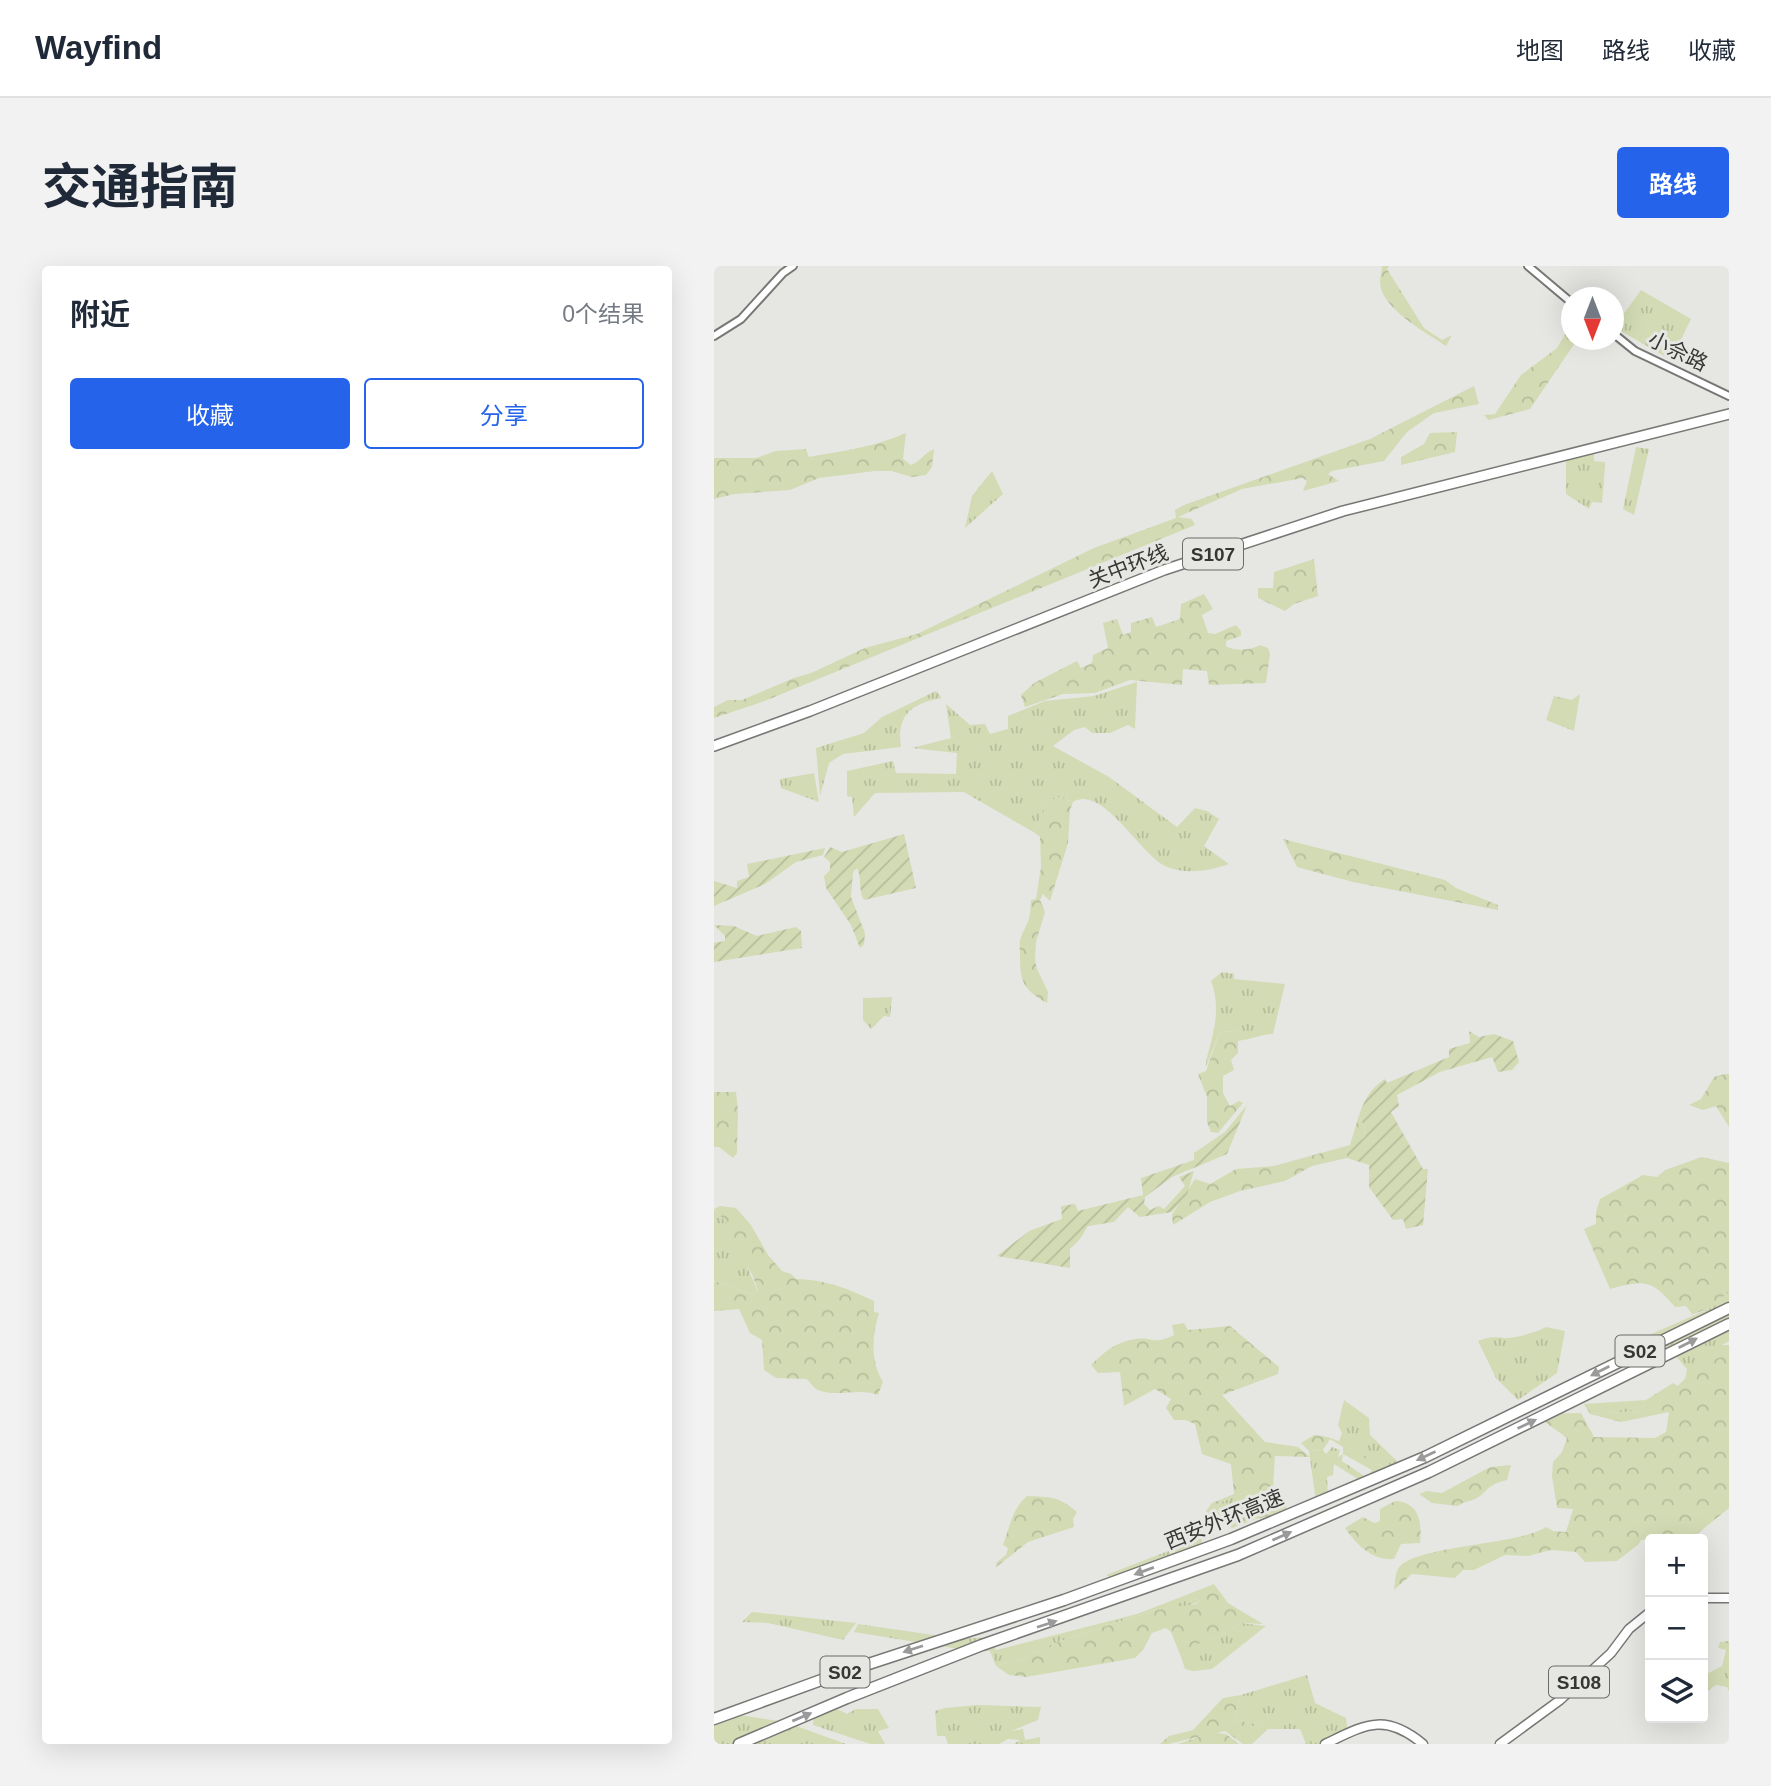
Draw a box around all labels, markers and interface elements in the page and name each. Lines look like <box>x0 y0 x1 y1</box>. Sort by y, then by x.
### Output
text: Wayfind <box>35 29 162 66</box>
text: 地图 <box>1516 37 1564 64</box>
text: 路线 <box>1602 37 1650 64</box>
text: 收藏 <box>1688 37 1736 64</box>
button: 路线 <box>1617 147 1729 218</box>
text: 交通指南 <box>42 160 238 214</box>
north arrow <box>1561 287 1624 350</box>
text: 附近 <box>70 298 130 331</box>
text: 0个结果 <box>562 301 644 327</box>
street label: 小佘路 <box>1645 327 1711 375</box>
button: 收藏 <box>70 378 350 449</box>
button: 分享 <box>364 378 644 449</box>
road number: S107 <box>1183 538 1243 570</box>
street label: 关中环线 <box>1085 540 1171 592</box>
road number: S02 <box>1616 1336 1664 1366</box>
one-way arrow <box>1678 1338 1698 1350</box>
one-way arrow <box>1590 1366 1610 1377</box>
one-way arrow <box>1517 1419 1537 1430</box>
one-way arrow <box>1415 1451 1436 1462</box>
street label: 西安外环高速 <box>1161 1485 1287 1553</box>
one-way arrow <box>1272 1530 1292 1542</box>
map controls <box>1645 1534 1708 1723</box>
button: + <box>1645 1534 1708 1597</box>
one-way arrow <box>1134 1565 1155 1576</box>
button: − <box>1645 1597 1708 1660</box>
one-way arrow <box>1036 1618 1057 1629</box>
one-way arrow <box>902 1644 923 1655</box>
road number: S02 <box>820 1656 870 1688</box>
button: layers <box>1645 1660 1708 1723</box>
road number: S108 <box>1549 1666 1609 1698</box>
one-way arrow <box>791 1711 812 1722</box>

